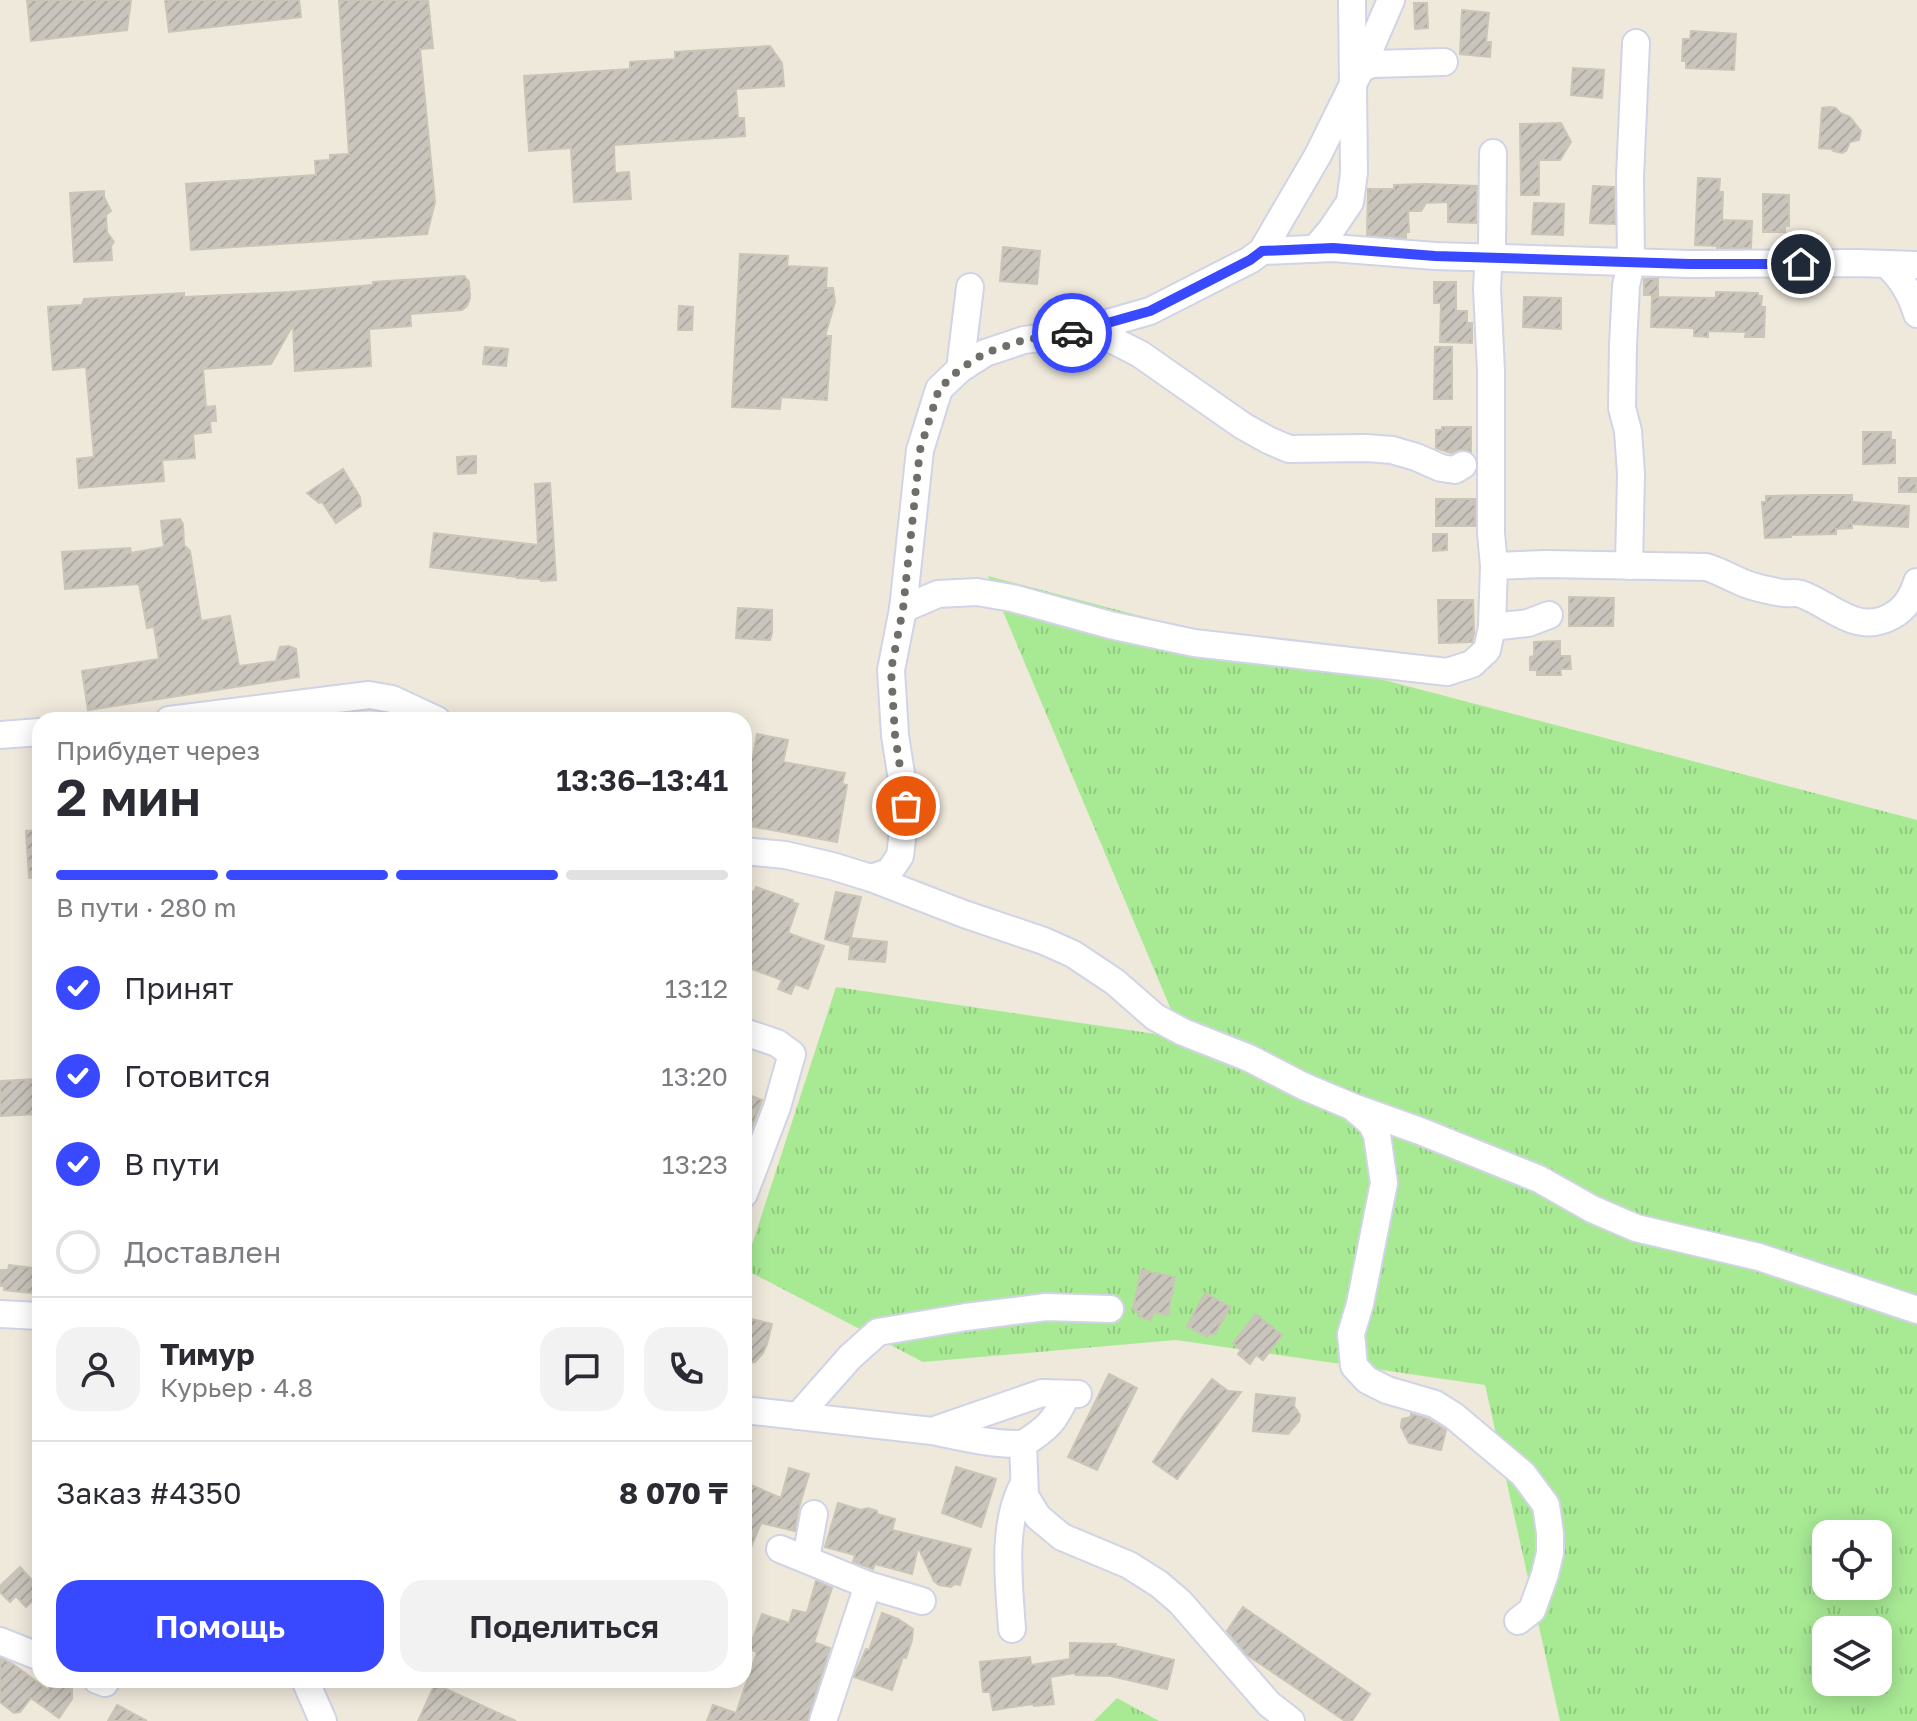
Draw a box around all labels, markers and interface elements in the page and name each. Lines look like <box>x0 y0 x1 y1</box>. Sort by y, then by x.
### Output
pin <box>1767 230 1835 298</box>
icon: home <box>1779 242 1823 286</box>
courier <box>1032 293 1112 373</box>
icon: car <box>1050 311 1094 355</box>
text: Прибудет через <box>56 735 260 766</box>
text: 13:36–13:41 <box>556 762 728 798</box>
text: 2 мин <box>56 765 201 827</box>
pin <box>872 772 940 840</box>
icon: bag <box>884 784 928 828</box>
text: В пути · 280 m <box>56 892 237 923</box>
icon: check <box>56 966 100 1010</box>
text: Принят <box>124 970 233 1006</box>
text: 13:12 <box>665 973 728 1004</box>
icon: check <box>56 1054 100 1098</box>
text: Готовится <box>124 1058 271 1094</box>
text: 13:20 <box>661 1061 728 1092</box>
icon: check <box>56 1142 100 1186</box>
text: В пути <box>124 1146 220 1182</box>
text: 13:23 <box>662 1149 728 1180</box>
text: Доставлен <box>124 1234 281 1270</box>
button: person <box>56 1327 140 1411</box>
button: chat <box>540 1327 624 1411</box>
button: phone <box>644 1327 728 1411</box>
text: Тимур <box>160 1336 255 1372</box>
text: Курьер · 4.8 <box>160 1372 313 1403</box>
text: Заказ #4350 <box>56 1475 242 1511</box>
text: 8 070 ₸ <box>619 1475 728 1511</box>
map controls <box>1812 1520 1892 1696</box>
button: locate <box>1812 1520 1892 1600</box>
button: Помощь <box>56 1580 384 1672</box>
button: Поделиться <box>400 1580 728 1672</box>
button: layers <box>1812 1616 1892 1696</box>

